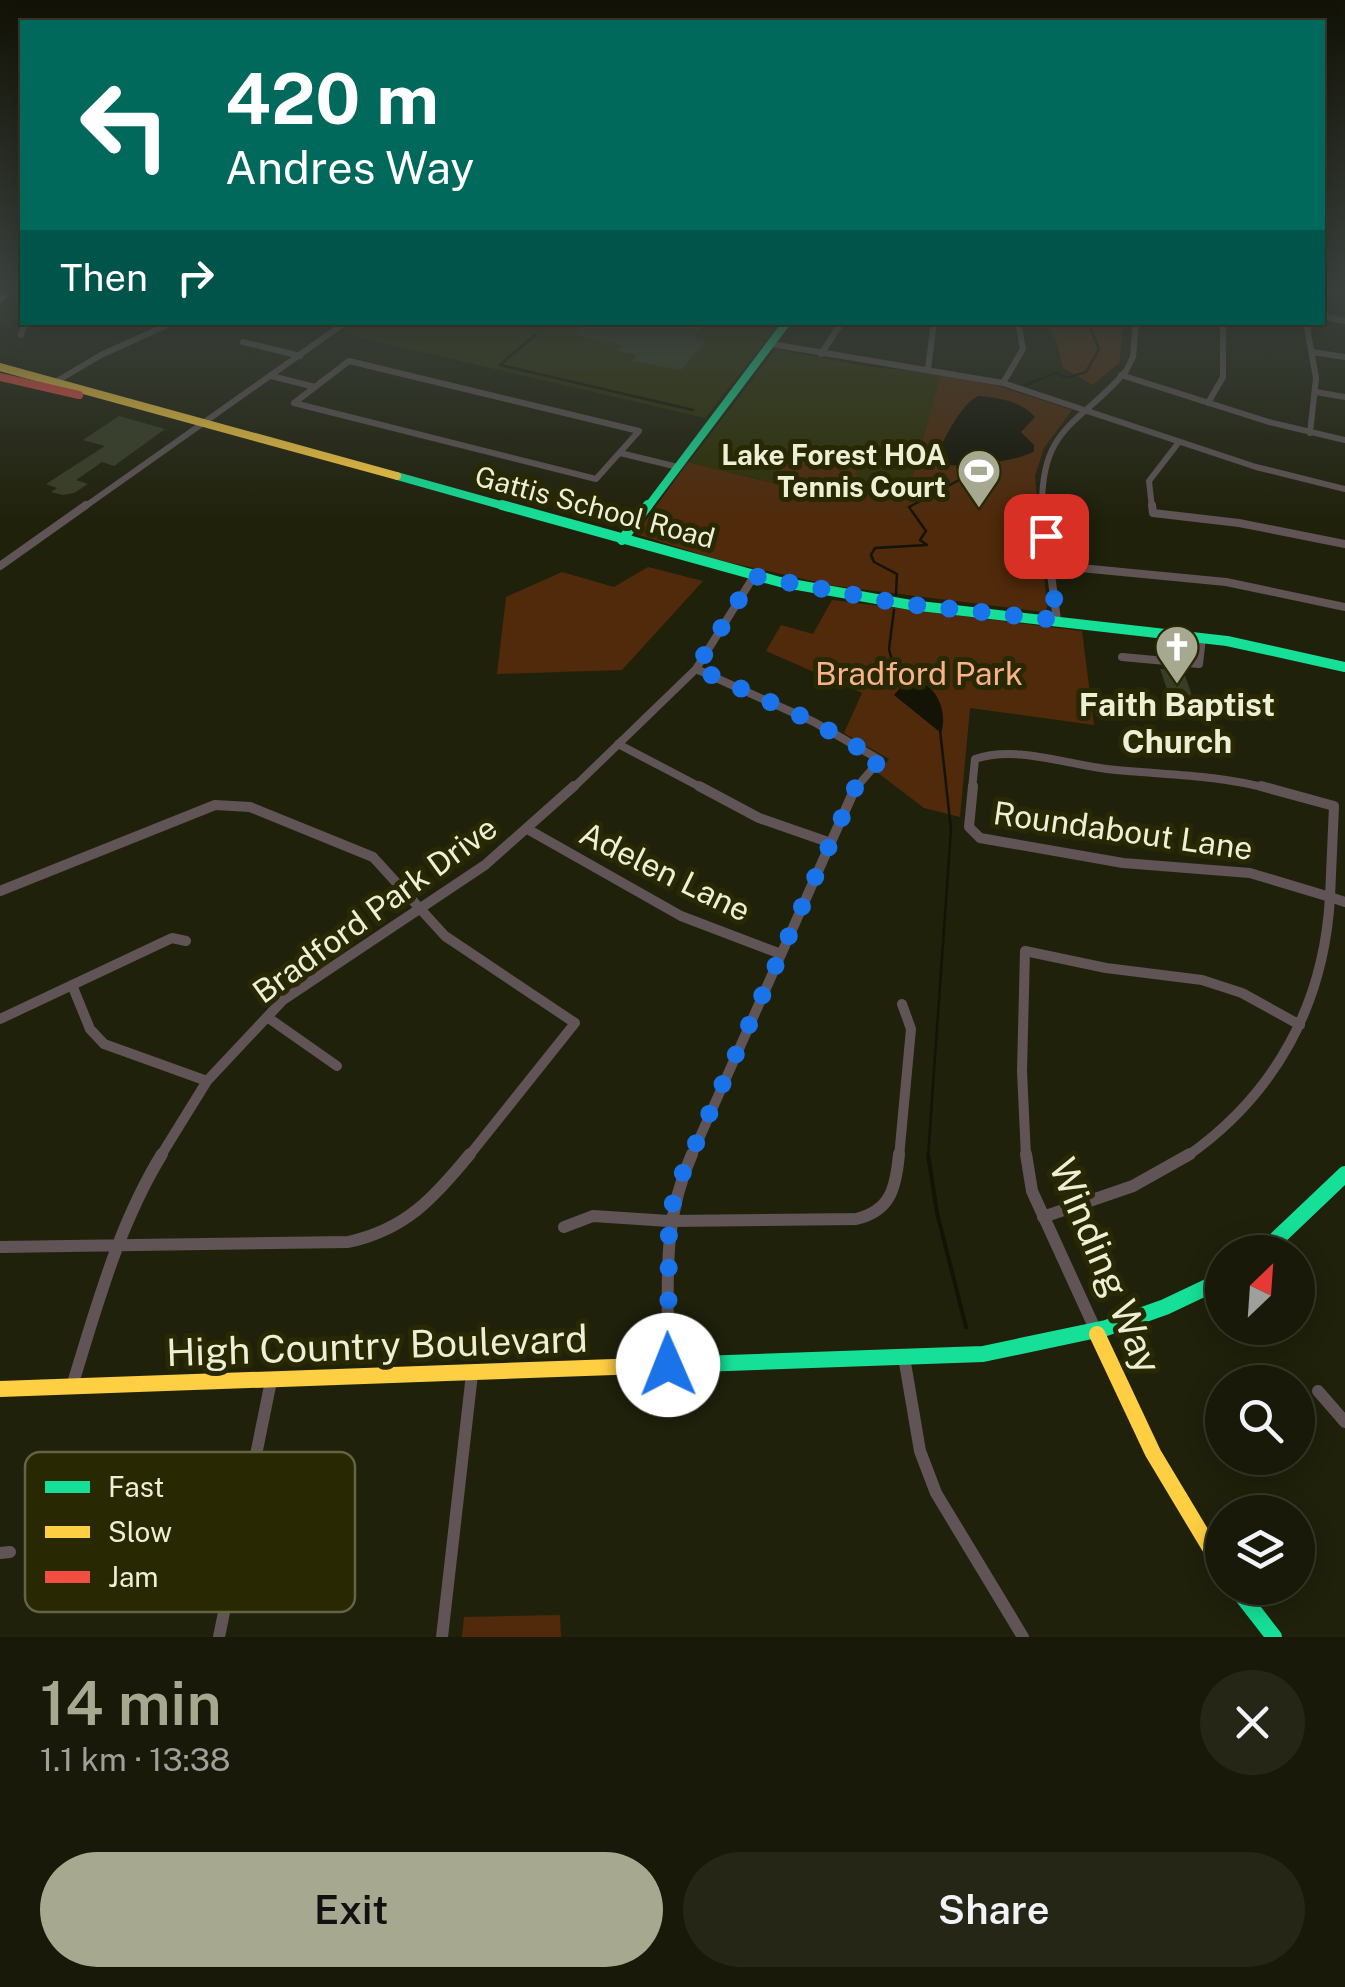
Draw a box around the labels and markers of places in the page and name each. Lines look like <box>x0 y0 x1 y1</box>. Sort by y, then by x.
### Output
place label: Lake Forest HOA Tennis Court <box>721 438 946 503</box>
sports icon: Lake Forest HOA Tennis Court <box>956 448 1002 509</box>
pin <box>1004 494 1089 579</box>
church icon: Faith Baptist Church <box>1154 624 1200 685</box>
place label: Faith Baptist Church <box>1079 686 1275 760</box>

